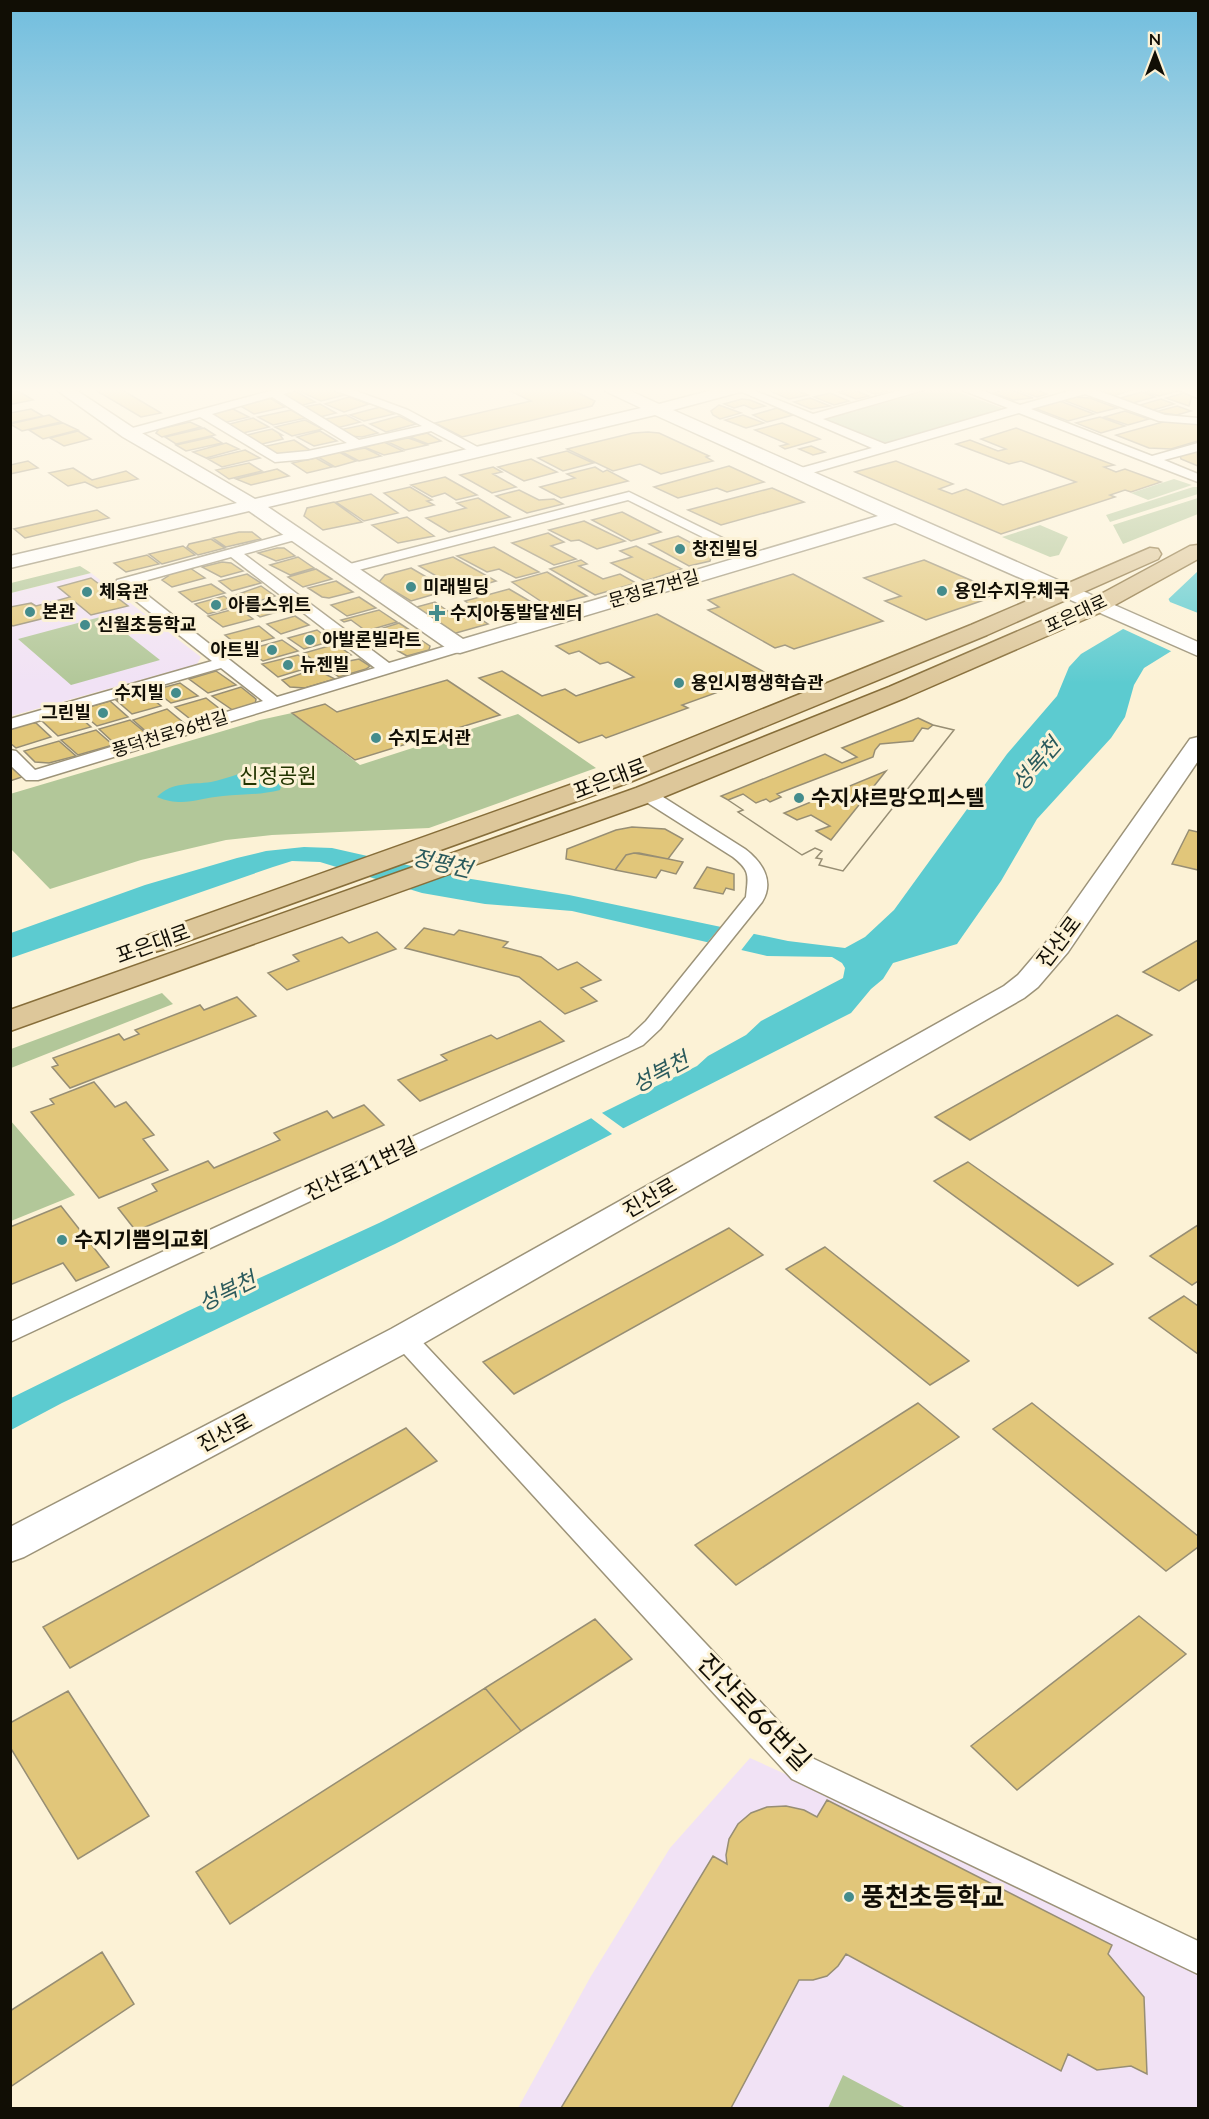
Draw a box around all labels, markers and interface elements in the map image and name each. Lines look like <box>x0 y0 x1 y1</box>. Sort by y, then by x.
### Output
north arrow <box>1125 24 1185 84</box>
text: N <box>1149 29 1161 48</box>
place label: 창진빌딩 <box>692 537 758 559</box>
marker: 창진빌딩 <box>673 542 687 556</box>
street label: 문정로7번길 <box>606 565 702 611</box>
place label: 미래빌딩 <box>423 575 489 597</box>
place label: 용인수지우체국 <box>954 579 1070 601</box>
place label: 체육관 <box>99 580 149 602</box>
marker: 미래빌딩 <box>404 580 418 594</box>
marker: 용인수지우체국 <box>935 584 949 598</box>
marker: 체육관 <box>80 585 94 599</box>
street label: 포은대로 <box>1041 589 1110 637</box>
place label: 아름스위트 <box>228 593 311 615</box>
marker: 아름스위트 <box>209 598 223 612</box>
place label: 본관 <box>42 600 76 622</box>
place label: 수지아동발달센터 <box>450 601 582 623</box>
marker: 수지아동발달센터 <box>428 604 446 622</box>
marker: 본관 <box>23 605 37 619</box>
place label: 신월초등학교 <box>97 613 196 635</box>
marker: 신월초등학교 <box>78 618 92 632</box>
place label: 아발론빌라트 <box>322 628 421 650</box>
marker: 아발론빌라트 <box>303 633 317 647</box>
place label: 아트빌 <box>210 638 260 660</box>
marker: 아트빌 <box>265 643 279 657</box>
place label: 뉴젠빌 <box>300 653 350 675</box>
marker: 뉴젠빌 <box>281 658 295 672</box>
place label: 용인시평생학습관 <box>691 671 824 693</box>
marker: 용인시평생학습관 <box>672 676 686 690</box>
place label: 수지빌 <box>114 681 164 703</box>
marker: 수지빌 <box>169 686 183 700</box>
place label: 그린빌 <box>41 701 91 723</box>
street label: 풍덕천로96번길 <box>109 705 230 761</box>
marker: 그린빌 <box>96 706 110 720</box>
place label: 수지도서관 <box>388 726 471 748</box>
water label: 성복천 <box>1006 730 1068 795</box>
marker: 수지도서관 <box>369 731 383 745</box>
street label: 포은대로 <box>569 752 650 803</box>
park label: 신정공원 <box>239 762 317 787</box>
place label: 수지샤르망오피스텔 <box>811 784 985 809</box>
marker: 수지샤르망오피스텔 <box>792 791 806 805</box>
water label: 정평천 <box>409 843 477 883</box>
street label: 진산로 <box>1030 910 1085 972</box>
street label: 포은대로 <box>112 918 193 968</box>
water label: 성복천 <box>627 1044 695 1098</box>
street label: 진산로11번길 <box>300 1131 420 1205</box>
street label: 진산로 <box>618 1171 681 1222</box>
place label: 수지기쁨의교회 <box>74 1226 209 1251</box>
marker: 수지기쁨의교회 <box>55 1233 69 1247</box>
water label: 성복천 <box>194 1264 262 1316</box>
street label: 진산로 <box>193 1407 256 1456</box>
street label: 진산로66번길 <box>691 1646 818 1776</box>
place label: 풍천초등학교 <box>861 1880 1005 1912</box>
marker: 풍천초등학교 <box>842 1890 856 1904</box>

